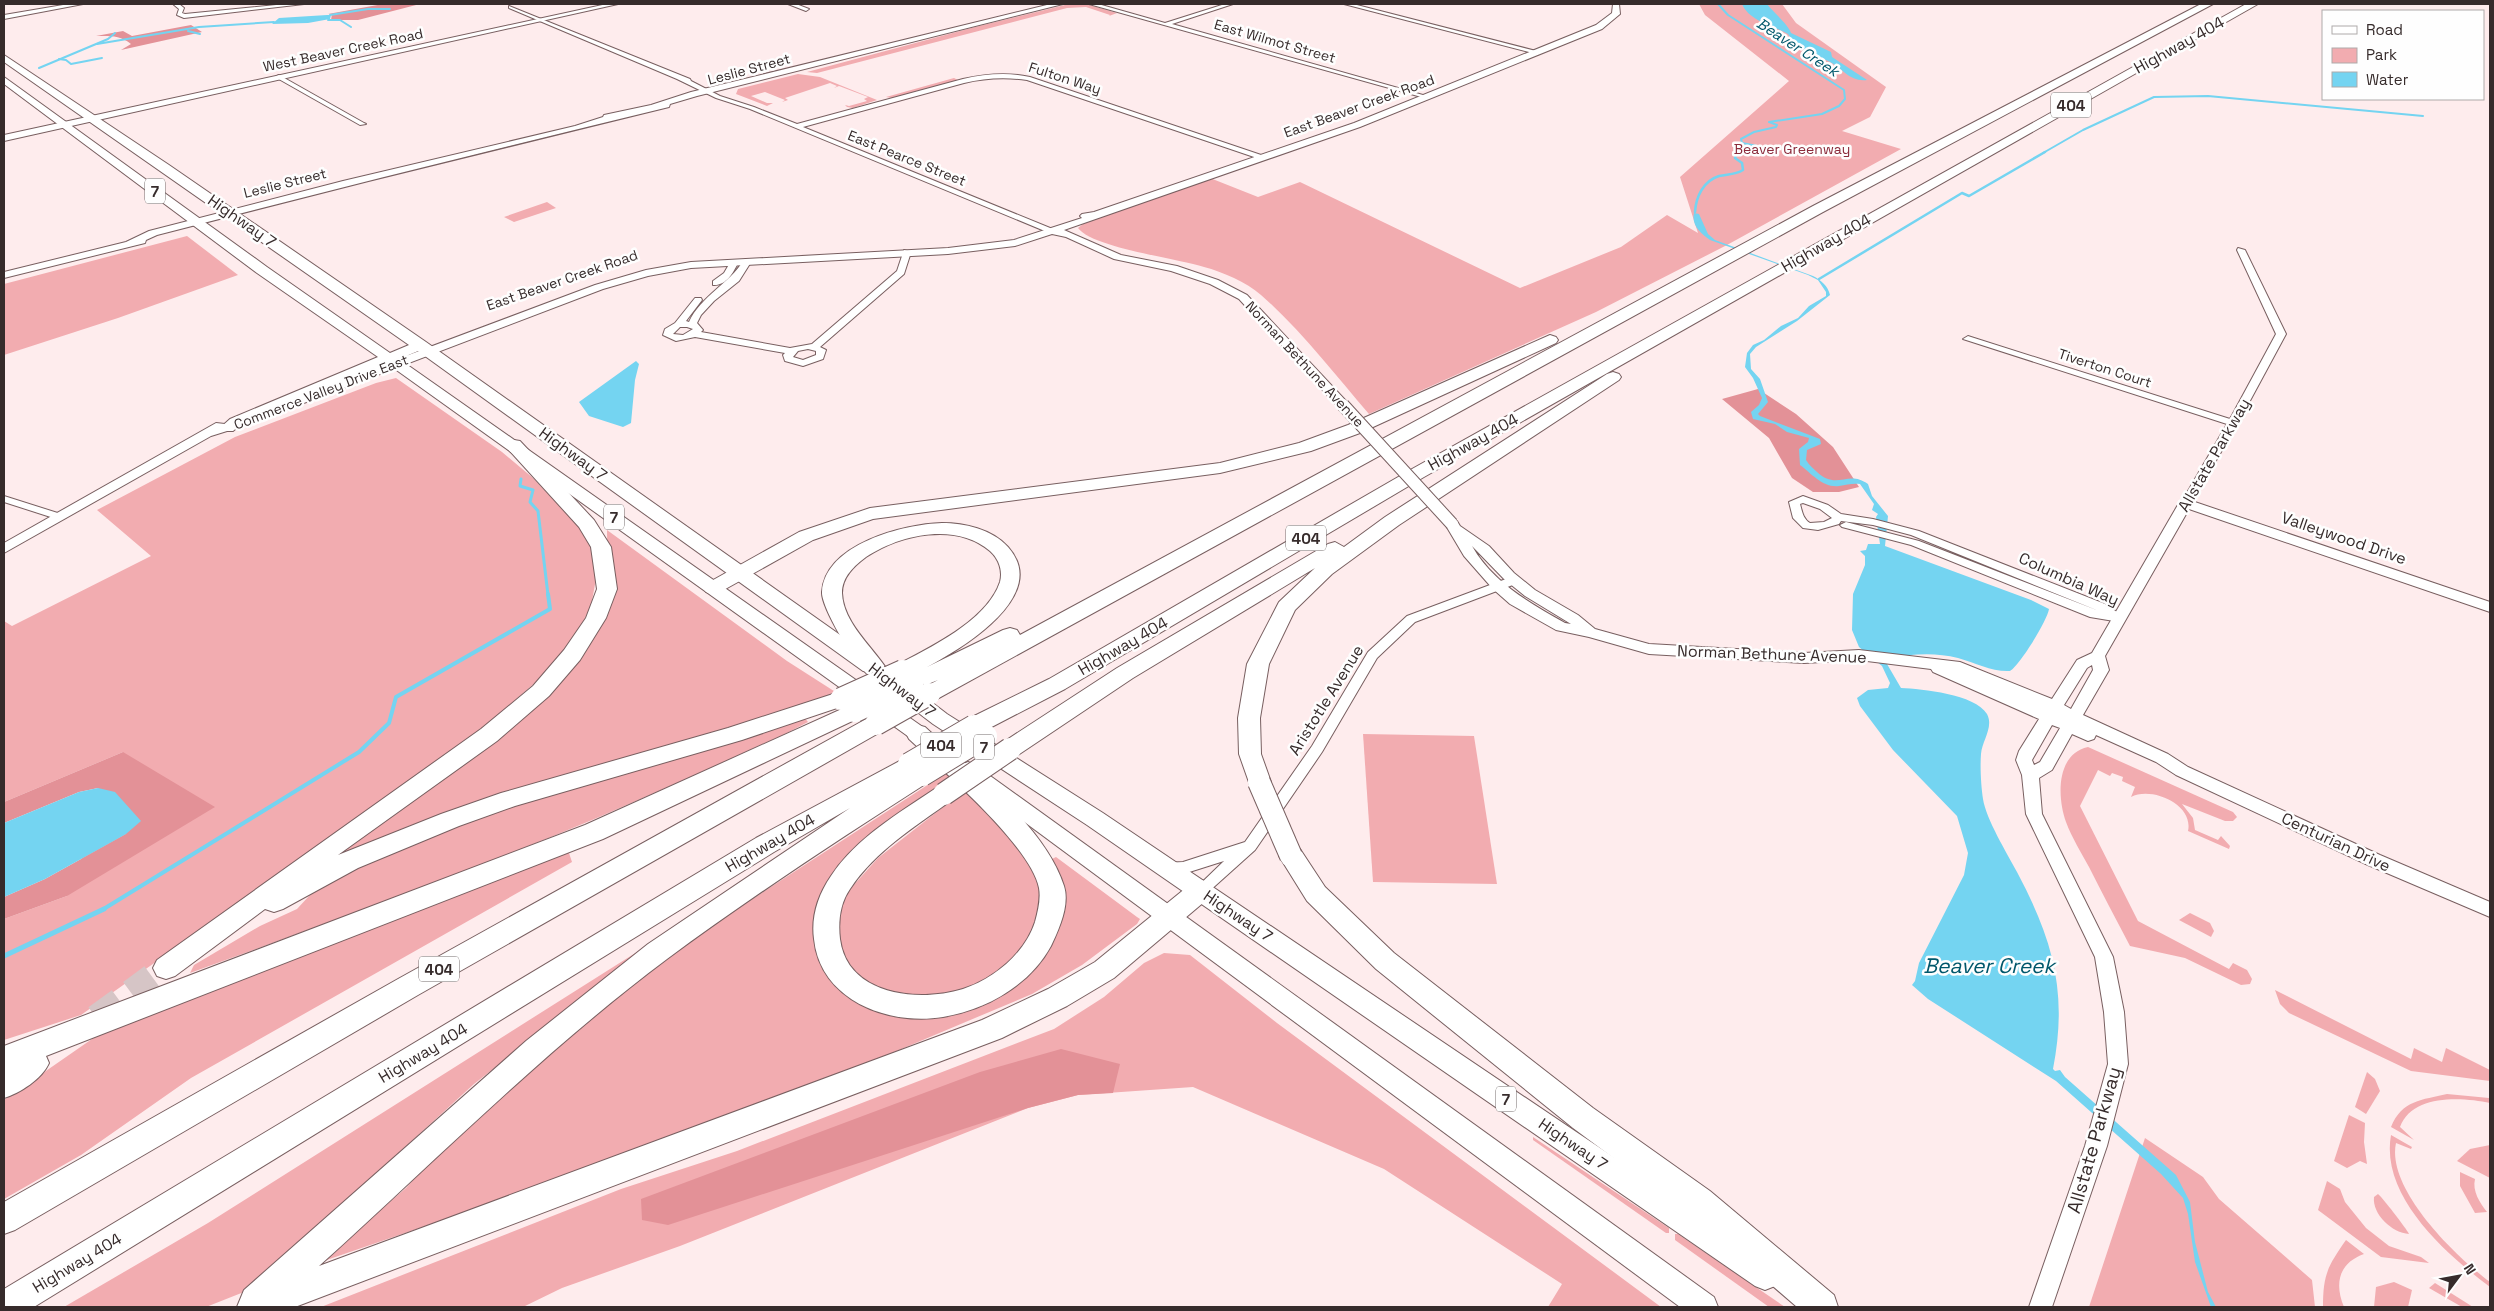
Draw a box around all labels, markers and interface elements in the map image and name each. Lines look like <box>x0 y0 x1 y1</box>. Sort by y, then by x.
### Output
legend <box>2322 10 2484 100</box>
street label: Highway 404 <box>2130 12 2228 78</box>
water label: Beaver Creek <box>1753 13 1844 82</box>
street label: East Wilmot Street <box>1212 15 1338 67</box>
text: Road <box>2366 20 2403 39</box>
street label: West Beaver Creek Road <box>261 24 425 76</box>
text: Park <box>2366 45 2397 64</box>
street label: Leslie Street <box>706 49 792 89</box>
street label: Fulton Way <box>1027 58 1103 98</box>
street label: East Beaver Creek Road <box>1281 70 1437 142</box>
text: Water <box>2366 70 2409 89</box>
road number: 404 <box>2051 92 2091 118</box>
street label: East Pearce Street <box>845 126 969 190</box>
park label: Beaver Greenway <box>1734 140 1850 158</box>
street label: Leslie Street <box>242 164 328 202</box>
road number: 7 <box>145 178 165 204</box>
street label: Highway 7 <box>204 190 280 252</box>
street label: Highway 404 <box>1777 209 1875 277</box>
street label: East Beaver Creek Road <box>484 246 640 314</box>
street label: Norman Bethune Avenue <box>1242 297 1368 431</box>
street label: Tiverton Court <box>2056 344 2154 392</box>
street label: Commerce Valley Drive East <box>231 350 411 434</box>
street label: Allstate Parkway <box>2173 395 2255 515</box>
street label: Highway 404 <box>1424 409 1522 475</box>
street label: Highway 7 <box>535 422 611 486</box>
road number: 7 <box>604 504 624 530</box>
street label: Valleywood Drive <box>2279 507 2409 569</box>
road number: 404 <box>1286 526 1326 550</box>
street label: Columbia Way <box>2016 548 2122 610</box>
street label: Highway 404 <box>1074 612 1172 680</box>
street label: Norman Bethune Avenue <box>1677 640 1867 668</box>
street label: Aristotle Avenue <box>1284 641 1368 759</box>
street label: Highway 7 <box>864 658 940 722</box>
road number: 404 <box>921 732 961 758</box>
road number: 7 <box>974 734 994 760</box>
street label: Centurian Drive <box>2278 808 2394 876</box>
street label: Highway 404 <box>721 809 819 877</box>
street label: Highway 7 <box>1199 885 1277 947</box>
water label: Beaver Creek <box>1923 952 2058 979</box>
road number: 404 <box>419 956 459 982</box>
street label: Highway 404 <box>375 1018 471 1088</box>
street label: Allstate Parkway <box>2061 1064 2127 1216</box>
road number: 7 <box>1496 1086 1516 1112</box>
street label: Highway 7 <box>1534 1113 1612 1175</box>
street label: Highway 404 <box>29 1228 125 1298</box>
north arrow <box>2434 1251 2484 1301</box>
text: N <box>2460 1260 2480 1278</box>

